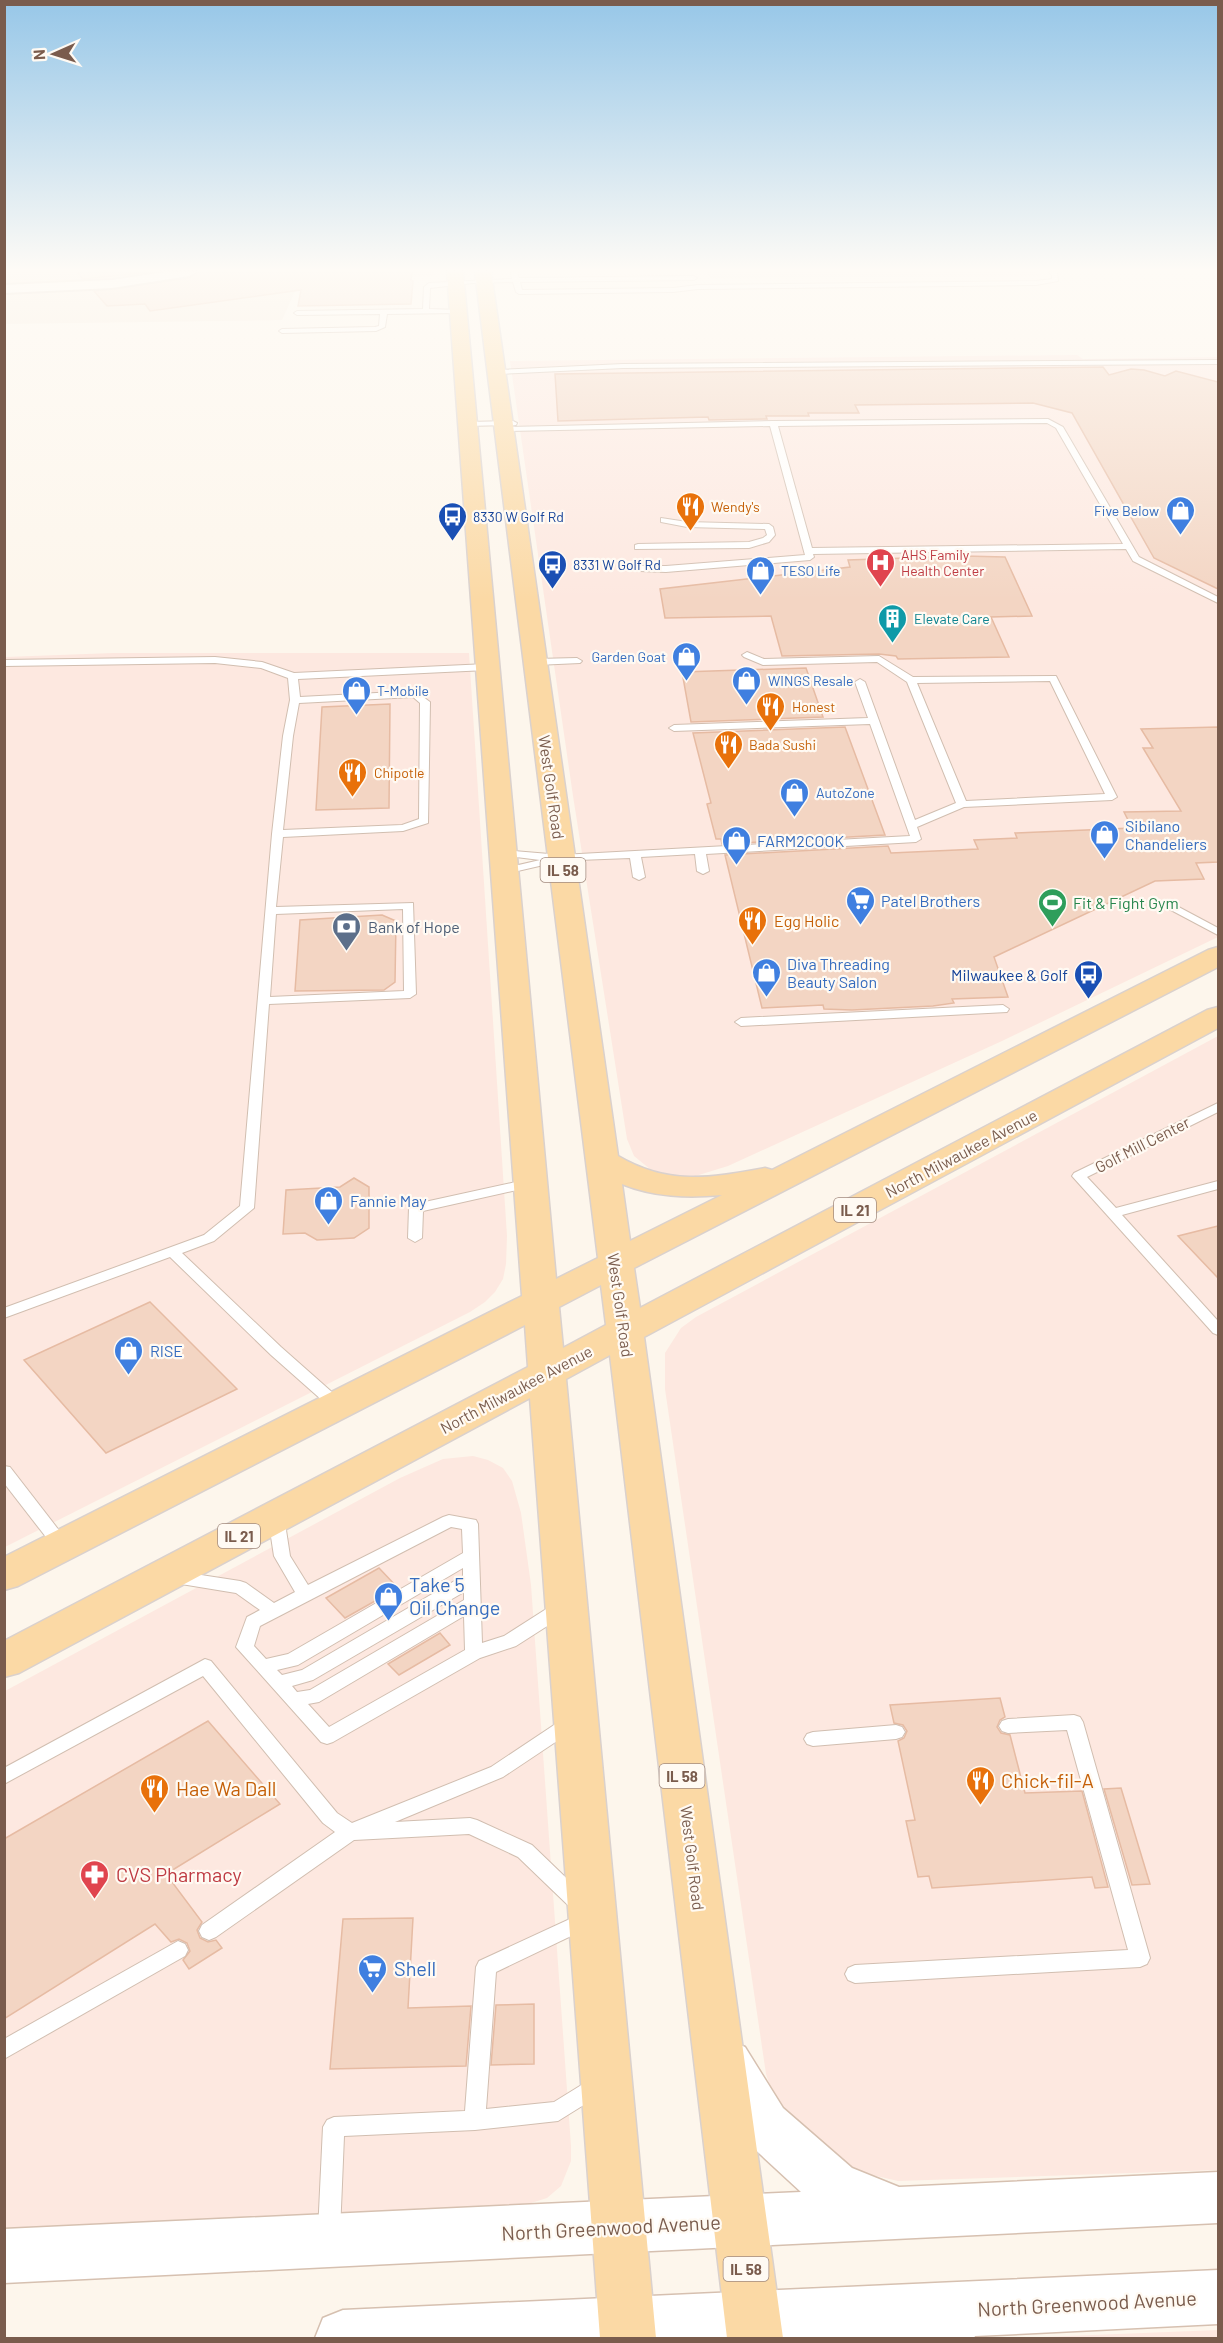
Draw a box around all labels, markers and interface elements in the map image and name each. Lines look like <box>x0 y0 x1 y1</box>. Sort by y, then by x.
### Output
north arrow <box>24 24 84 84</box>
text: N <box>29 49 48 61</box>
restaurant icon: Wendy's <box>674 490 706 532</box>
shop icon: Five Below <box>1164 494 1196 536</box>
place label: Wendy's <box>711 498 760 515</box>
bus stop icon: 8330 W Golf Rd <box>436 500 468 542</box>
place label: Five Below <box>1094 502 1159 519</box>
place label: 8330 W Golf Rd <box>473 508 564 525</box>
hospital icon: AHS Family Health Center <box>864 546 896 588</box>
place label: AHS Family Health Center <box>901 546 984 579</box>
bus stop icon: 8331 W Golf Rd <box>536 548 568 590</box>
shop icon: TESO Life <box>744 554 776 596</box>
place label: 8331 W Golf Rd <box>573 556 661 573</box>
place label: TESO Life <box>781 562 840 579</box>
building icon: Elevate Care <box>877 602 909 644</box>
place label: Elevate Care <box>914 610 990 627</box>
shop icon: Garden Goat <box>671 640 703 682</box>
place label: Garden Goat <box>591 648 666 665</box>
shop icon: WINGS Resale <box>731 664 763 706</box>
place label: WINGS Resale <box>768 672 853 689</box>
shop icon: T-Mobile <box>340 674 372 716</box>
place label: T-Mobile <box>377 682 429 699</box>
restaurant icon: Honest <box>755 690 787 732</box>
place label: Honest <box>792 698 835 715</box>
restaurant icon: Bada Sushi <box>712 728 744 770</box>
street label: West Golf Road <box>535 734 569 840</box>
place label: Bada Sushi <box>749 736 816 753</box>
restaurant icon: Chipotle <box>337 756 369 798</box>
place label: Chipotle <box>374 764 425 781</box>
shop icon: AutoZone <box>779 776 811 818</box>
place label: AutoZone <box>816 784 875 801</box>
place label: Sibilano Chandeliers <box>1125 816 1207 853</box>
shop icon: Sibilano Chandeliers <box>1088 818 1120 860</box>
shop icon: FARM2COOK <box>720 824 752 866</box>
place label: FARM2COOK <box>757 831 844 850</box>
road number: IL 58 <box>540 858 586 882</box>
supermarket icon: Patel Brothers <box>844 884 876 926</box>
sports icon: Fit & Fight Gym <box>1036 886 1068 928</box>
place label: Patel Brothers <box>881 891 980 910</box>
place label: Fit & Fight Gym <box>1073 893 1179 912</box>
restaurant icon: Egg Holic <box>737 904 769 946</box>
bank icon: Bank of Hope <box>331 910 363 952</box>
place label: Egg Holic <box>774 911 839 930</box>
place label: Bank of Hope <box>368 917 460 936</box>
place label: Diva Threading Beauty Salon <box>787 954 890 991</box>
shop icon: Diva Threading Beauty Salon <box>750 956 782 998</box>
bus stop icon: Milwaukee & Golf <box>1073 958 1105 1000</box>
place label: Milwaukee & Golf <box>951 965 1068 984</box>
street label: North Milwaukee Avenue <box>882 1105 1040 1201</box>
street label: Golf Mill Center <box>1091 1112 1193 1176</box>
shop icon: Fannie May <box>313 1184 345 1226</box>
place label: Fannie May <box>350 1191 427 1210</box>
road number: IL 21 <box>834 1198 876 1222</box>
street label: West Golf Road <box>604 1252 638 1358</box>
shop icon: RISE <box>113 1334 145 1376</box>
place label: RISE <box>150 1341 183 1360</box>
street label: North Milwaukee Avenue <box>437 1341 595 1437</box>
road number: IL 21 <box>218 1524 260 1548</box>
place label: Take 5 Oil Change <box>409 1572 500 1619</box>
shop icon: Take 5 Oil Change <box>372 1580 404 1622</box>
road number: IL 58 <box>660 1764 704 1788</box>
restaurant icon: Chick-fil-A <box>964 1764 996 1806</box>
place label: Chick-fil-A <box>1001 1768 1094 1792</box>
restaurant icon: Hae Wa Dall <box>139 1772 171 1814</box>
place label: Hae Wa Dall <box>176 1776 276 1800</box>
street label: West Golf Road <box>677 1805 709 1911</box>
pharmacy icon: CVS Pharmacy <box>79 1858 111 1900</box>
place label: CVS Pharmacy <box>116 1862 242 1886</box>
supermarket icon: Shell <box>357 1952 389 1994</box>
place label: Shell <box>394 1956 436 1980</box>
street label: North Greenwood Avenue <box>501 2209 721 2245</box>
road number: IL 58 <box>724 2257 768 2281</box>
street label: North Greenwood Avenue <box>977 2285 1197 2321</box>

